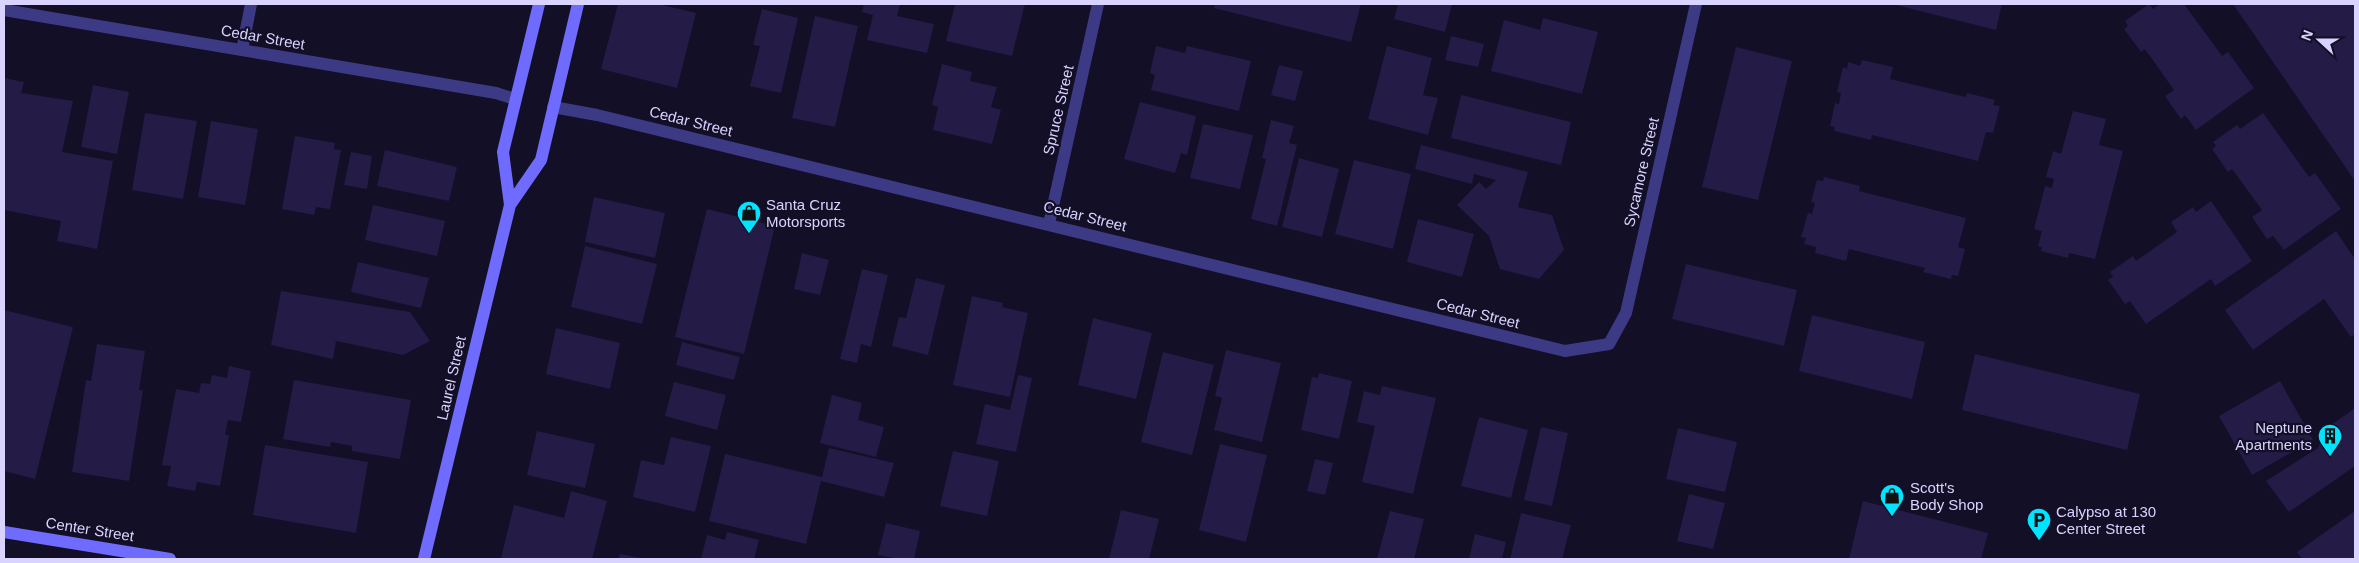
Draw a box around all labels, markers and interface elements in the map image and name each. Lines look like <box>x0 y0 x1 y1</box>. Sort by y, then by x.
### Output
north arrow <box>2294 15 2344 65</box>
street label: Cedar Street <box>220 21 307 53</box>
text: N <box>2298 28 2316 43</box>
street label: Spruce Street <box>1039 63 1077 157</box>
street label: Cedar Street <box>648 102 735 140</box>
street label: Sycamore Street <box>1620 115 1662 228</box>
place label: Santa Cruz Motorsports <box>766 196 845 230</box>
street label: Cedar Street <box>1042 197 1129 235</box>
shop icon: Santa Cruz Motorsports <box>736 200 762 234</box>
street label: Cedar Street <box>1435 294 1522 332</box>
street label: Laurel Street <box>433 333 469 422</box>
place label: Neptune Apartments <box>2235 419 2312 453</box>
building icon: Neptune Apartments <box>2317 423 2343 457</box>
place label: Scott's Body Shop <box>1910 479 1983 513</box>
shop icon: Scott's Body Shop <box>1879 483 1905 517</box>
place label: Calypso at 130 Center Street <box>2056 503 2156 537</box>
parking icon: Calypso at 130 Center Street <box>2026 507 2052 541</box>
street label: Center Street <box>45 514 136 545</box>

